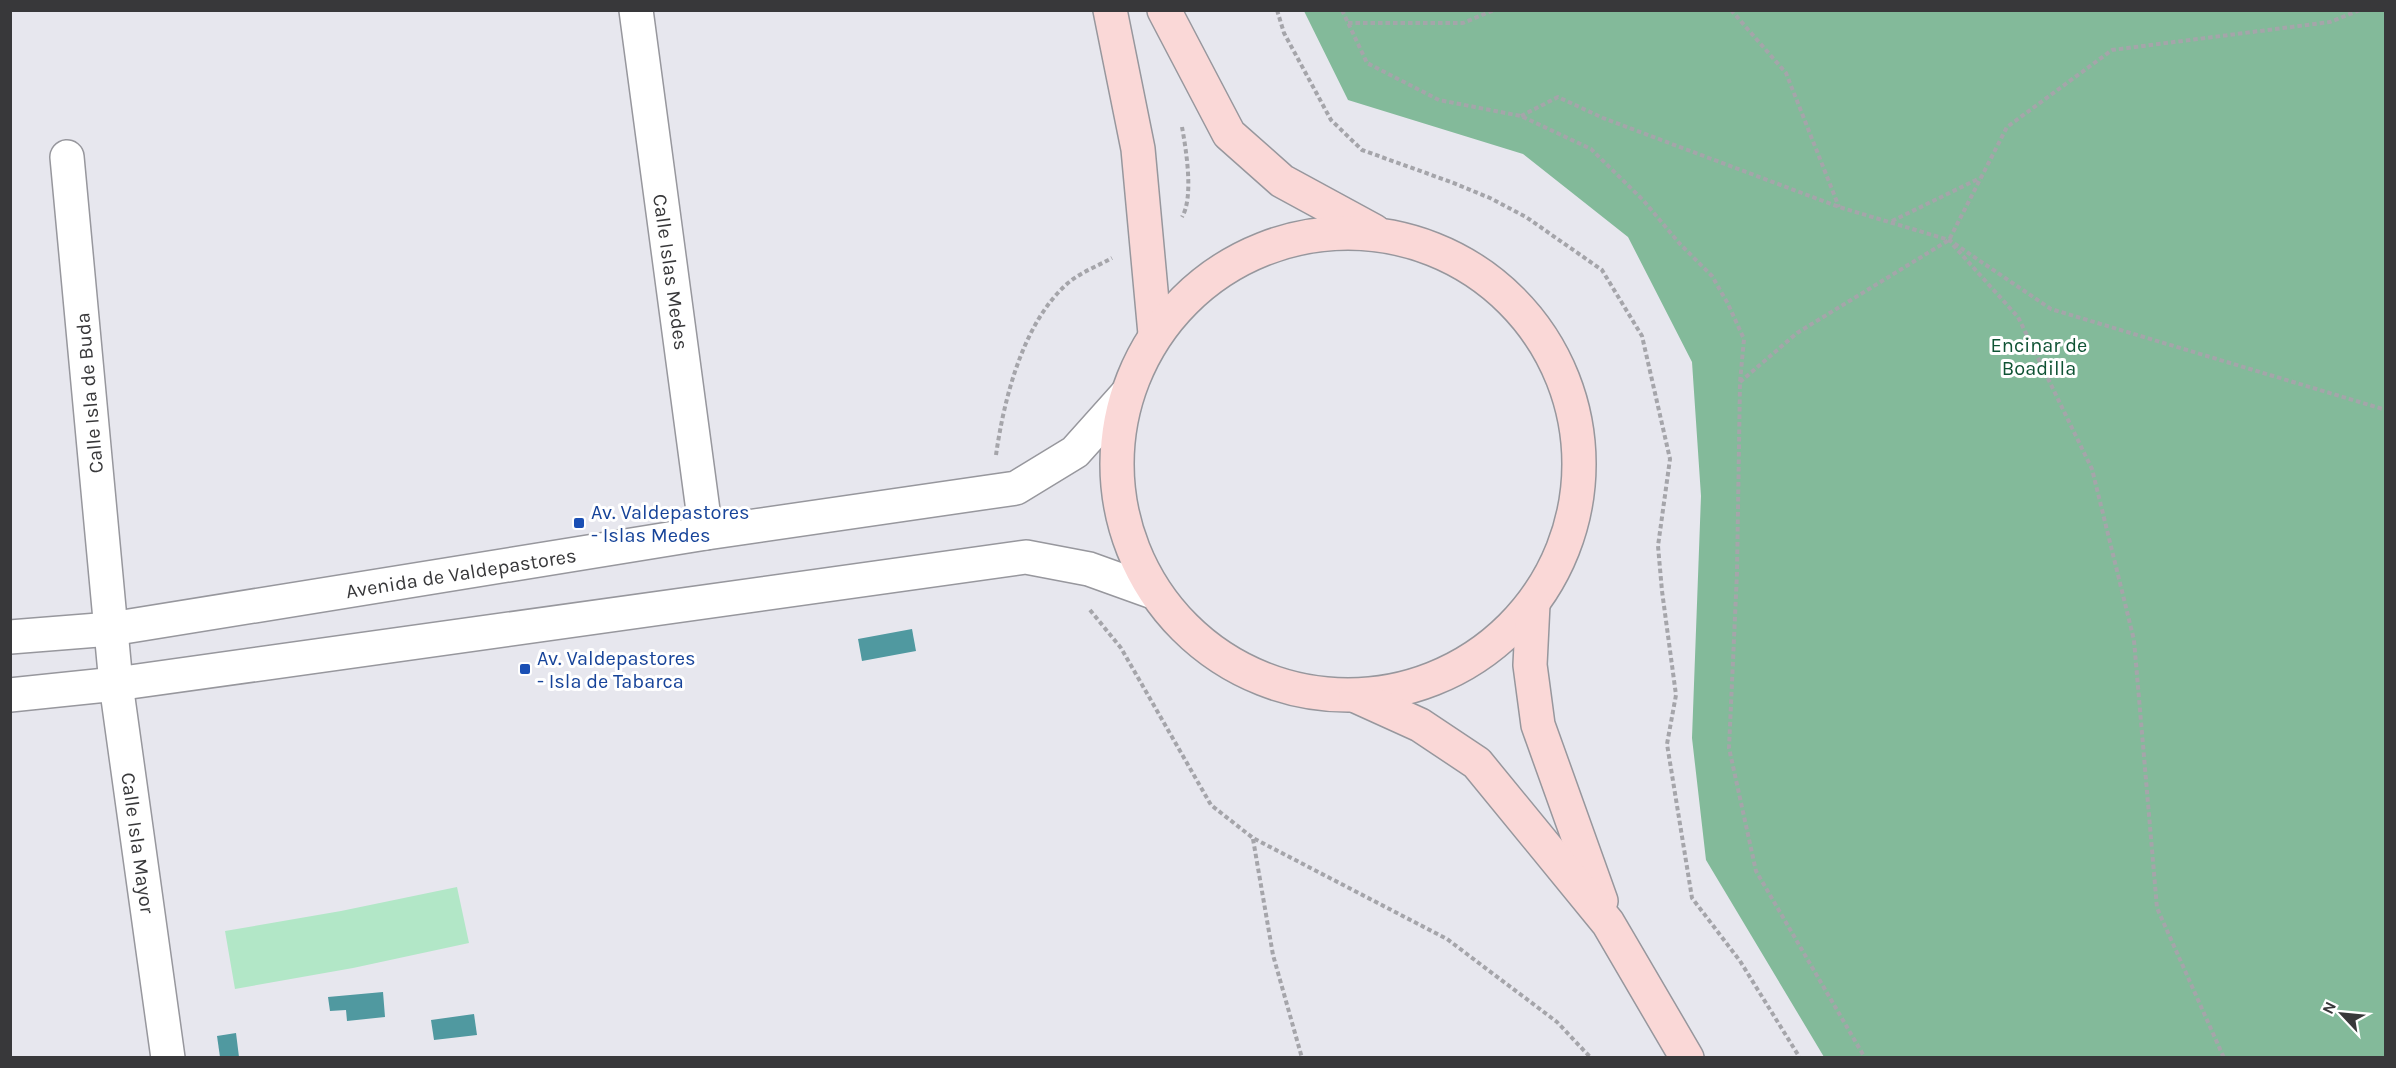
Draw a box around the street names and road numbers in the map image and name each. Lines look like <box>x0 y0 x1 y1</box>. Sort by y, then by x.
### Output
street label: Calle Islas Medes <box>648 193 693 352</box>
street label: Calle Isla de Buda <box>71 312 108 474</box>
street label: Avenida de Valdepastores <box>344 544 578 603</box>
street label: Calle Isla Mayor <box>116 771 159 916</box>

